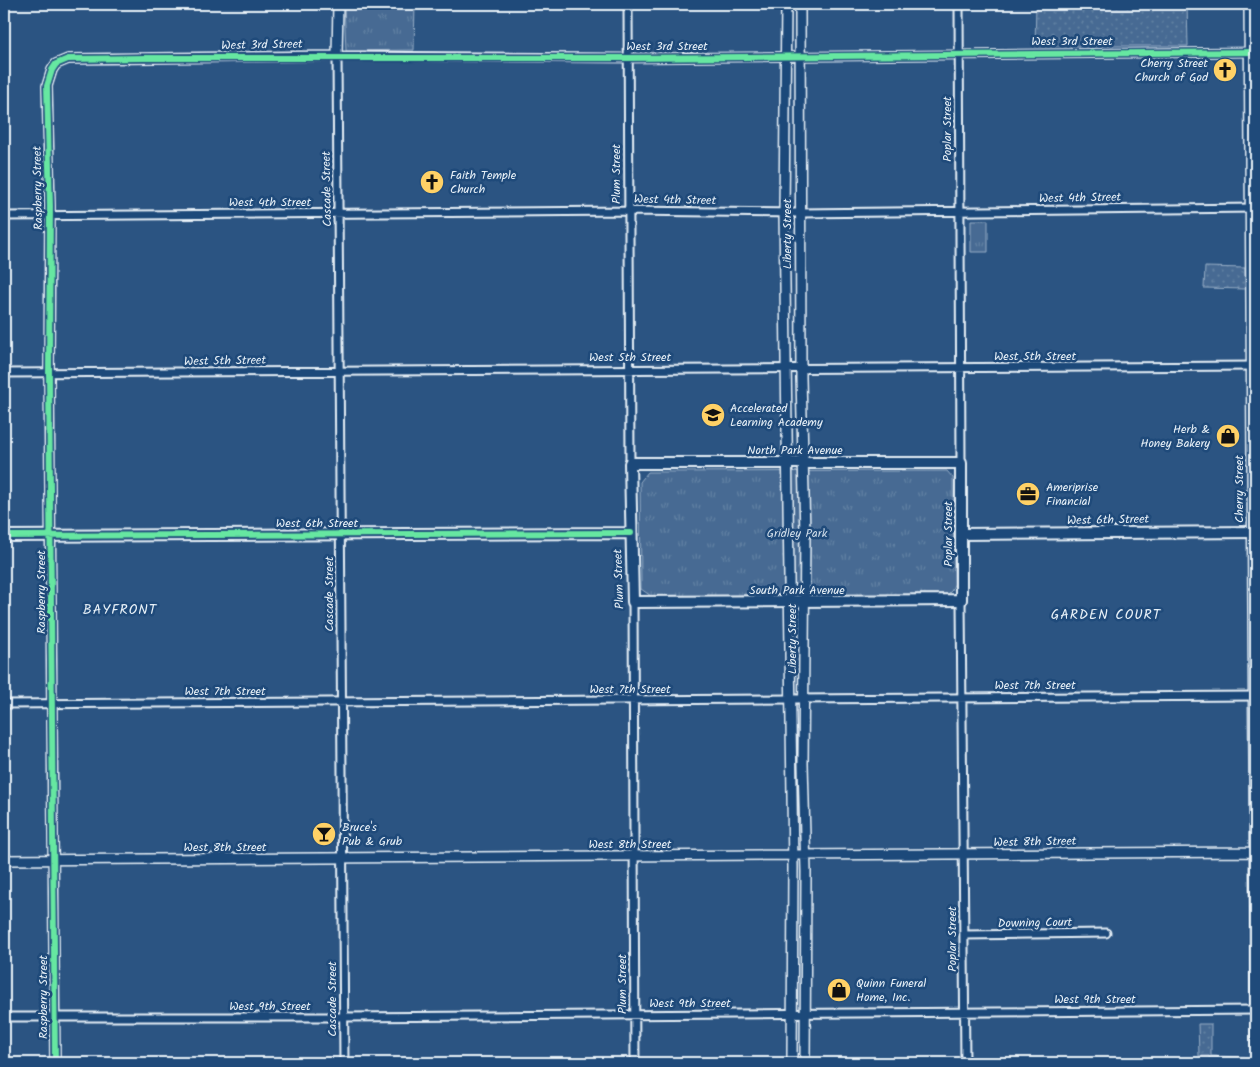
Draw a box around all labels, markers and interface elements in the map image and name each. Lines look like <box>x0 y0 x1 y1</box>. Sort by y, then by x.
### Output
street label: West 3rd Street <box>1031 32 1113 51</box>
street label: West 3rd Street <box>221 35 303 55</box>
street label: West 3rd Street <box>626 37 708 56</box>
place label: Cherry Street Church of God <box>1135 54 1209 87</box>
church icon: Cherry Street Church of God <box>1212 57 1238 83</box>
street label: Poplar Street <box>938 96 957 162</box>
street label: Plum Street <box>607 144 626 204</box>
street label: Raspberry Street <box>28 145 48 230</box>
street label: Cascade Street <box>317 151 337 227</box>
place label: Faith Temple Church <box>450 166 517 199</box>
church icon: Faith Temple Church <box>419 169 445 195</box>
street label: West 4th Street <box>1039 188 1122 208</box>
street label: West 4th Street <box>634 190 717 210</box>
street label: West 4th Street <box>229 193 311 212</box>
street label: Liberty Street <box>778 198 797 269</box>
street label: West 5th Street <box>994 347 1076 366</box>
street label: West 5th Street <box>589 348 671 367</box>
street label: West 5th Street <box>184 351 267 371</box>
place label: Accelerated Learning Academy <box>730 399 823 432</box>
school or university icon: Accelerated Learning Academy <box>700 402 726 428</box>
place label: Herb & Honey Bakery <box>1140 420 1210 453</box>
shop icon: Herb & Honey Bakery <box>1215 423 1241 449</box>
street label: North Park Avenue <box>747 441 843 460</box>
street label: Cherry Street <box>1230 455 1249 523</box>
place label: Ameriprise Financial <box>1046 478 1099 511</box>
office icon: Ameriprise Financial <box>1015 481 1041 507</box>
street label: Poplar Street <box>939 501 958 567</box>
street label: West 6th Street <box>1067 510 1150 530</box>
street label: West 6th Street <box>276 514 359 533</box>
park label: Gridley Park <box>767 524 828 543</box>
street label: Plum Street <box>608 548 630 609</box>
street label: Raspberry Street <box>32 550 51 634</box>
street label: Cascade Street <box>320 556 339 632</box>
street label: South Park Avenue <box>749 581 845 600</box>
district label: BAYFRONT <box>83 599 158 621</box>
street label: Liberty Street <box>783 603 802 674</box>
district label: GARDEN COURT <box>1051 604 1162 626</box>
street label: West 7th Street <box>994 676 1076 695</box>
street label: West 7th Street <box>589 680 671 699</box>
street label: West 7th Street <box>184 682 266 701</box>
place label: Bruce's Pub & Grub <box>342 818 403 851</box>
bar icon: Bruce's Pub & Grub <box>311 821 337 847</box>
street label: West 8th Street <box>993 832 1077 852</box>
street label: West 8th Street <box>589 835 672 854</box>
street label: West 8th Street <box>184 838 267 857</box>
street label: Poplar Street <box>943 906 962 972</box>
street label: Downing Court <box>998 913 1073 933</box>
street label: Plum Street <box>613 954 632 1014</box>
street label: Raspberry Street <box>34 955 53 1039</box>
street label: Cascade Street <box>323 961 342 1037</box>
place label: Quinn Funeral Home, Inc. <box>856 974 926 1007</box>
shop icon: Quinn Funeral Home, Inc. <box>826 977 852 1003</box>
street label: West 9th Street <box>1054 990 1136 1009</box>
street label: West 9th Street <box>649 994 731 1013</box>
street label: West 9th Street <box>229 997 311 1016</box>

